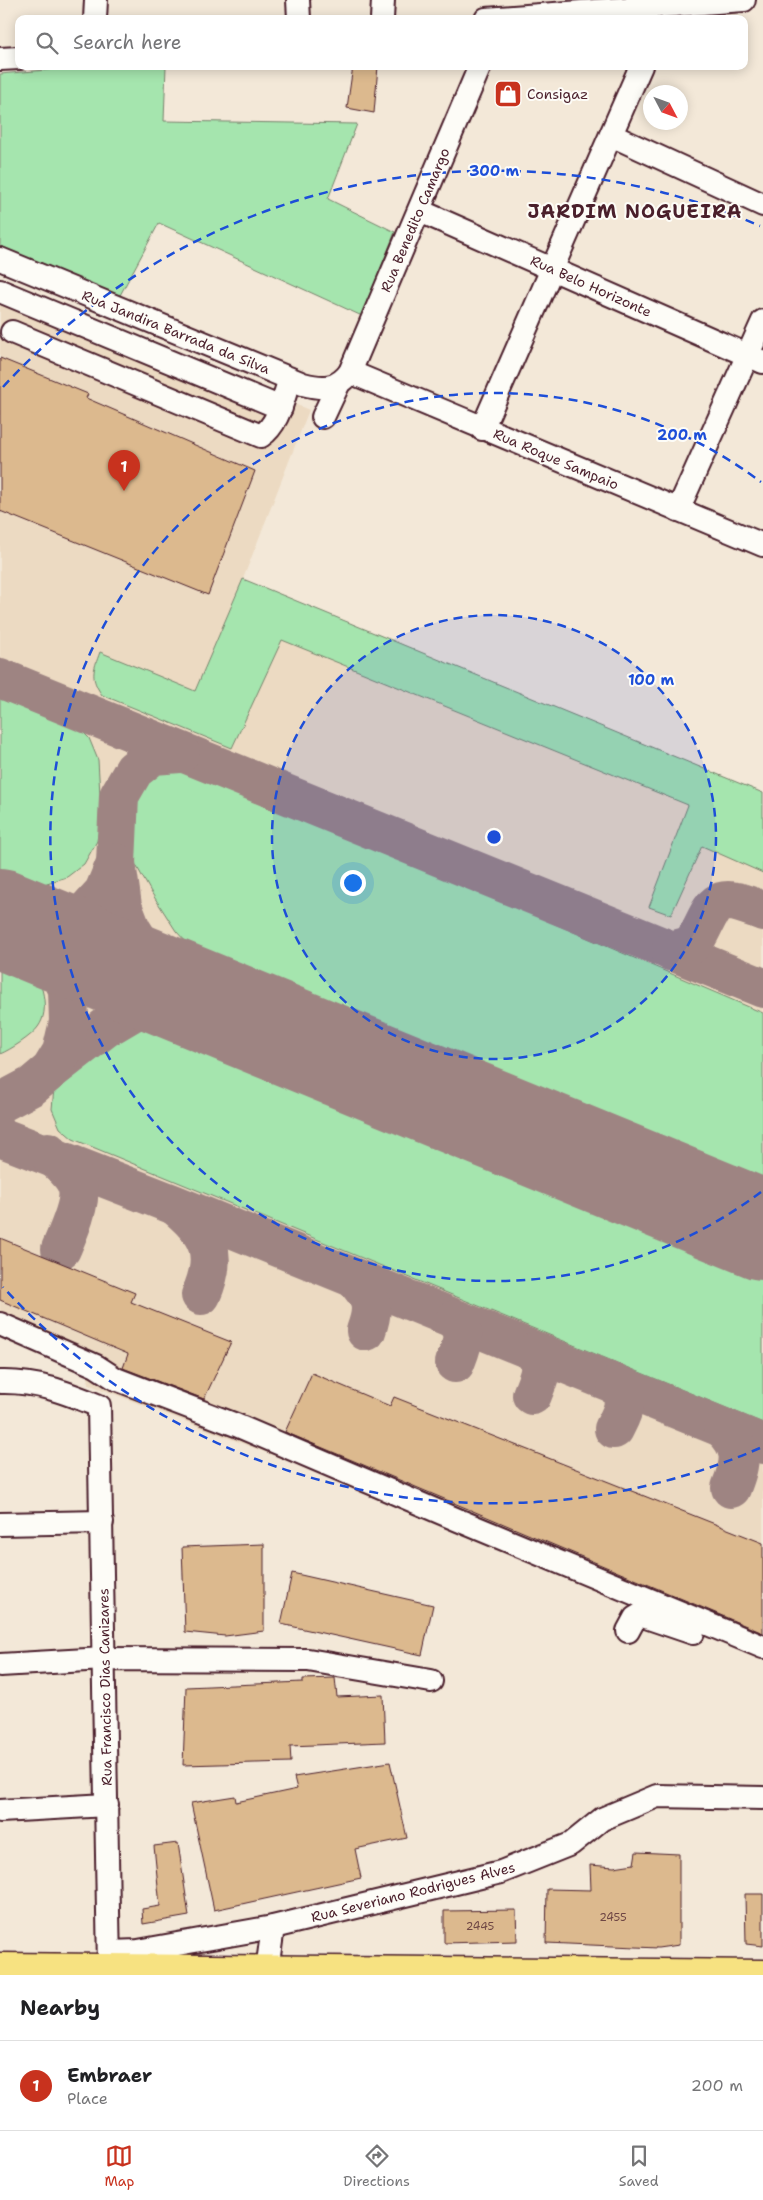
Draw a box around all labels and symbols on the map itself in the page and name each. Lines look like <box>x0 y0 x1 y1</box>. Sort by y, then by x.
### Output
shop icon: Consigaz <box>493 79 523 109</box>
place label: Consigaz <box>527 85 588 103</box>
north arrow <box>643 85 688 130</box>
street label: Rua Benedito Camargo <box>376 145 454 295</box>
text: 300 m <box>469 161 519 181</box>
district label: JARDIM NOGUEIRA <box>528 199 742 224</box>
street label: Rua Belo Horizonte <box>528 251 654 321</box>
street label: Rua Jandira Barrada da Silva <box>79 286 273 378</box>
street label: Rua Roque Sampaio <box>491 424 621 494</box>
text: 200 m <box>657 425 707 445</box>
pin: 1 <box>108 450 140 491</box>
text: 100 m <box>628 670 674 690</box>
centre of rings <box>485 828 503 846</box>
your location <box>340 870 366 896</box>
street label: Rua Francisco Dias Canizares <box>94 1588 116 1786</box>
street label: Rua Severiano Rodrigues Alves <box>309 1858 517 1926</box>
house number: 2455 <box>599 1910 627 1925</box>
house number: 2445 <box>466 1919 495 1934</box>

